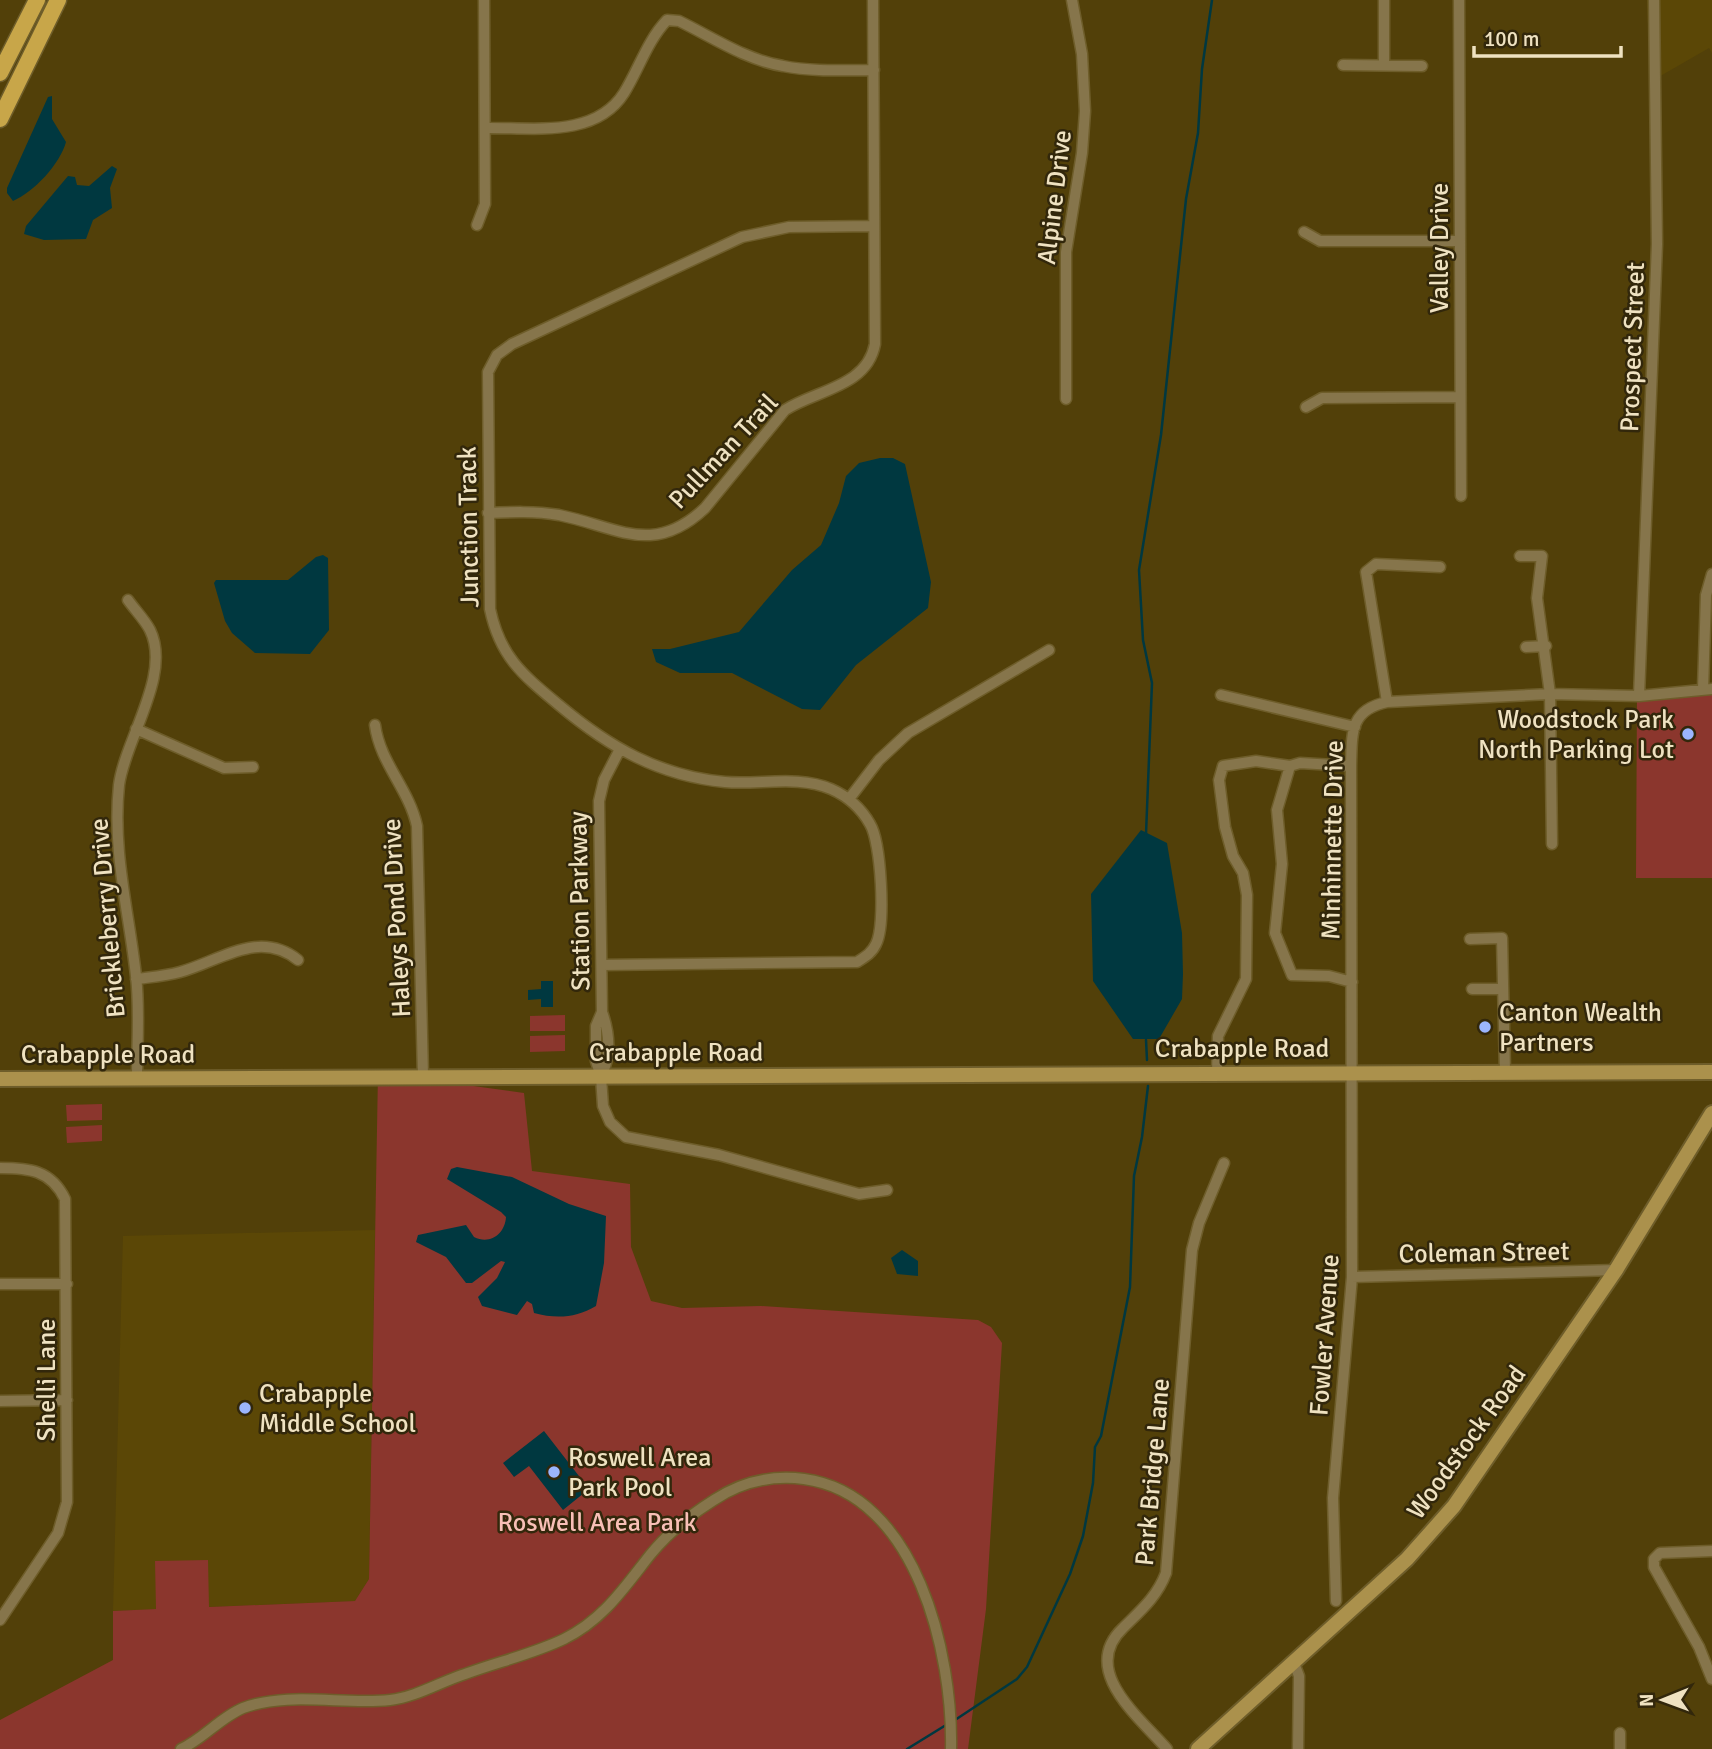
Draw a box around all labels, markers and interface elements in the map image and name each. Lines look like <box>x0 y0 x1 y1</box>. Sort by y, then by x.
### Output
scale bar <box>1474 14 1621 58</box>
text: 100 m <box>1484 26 1539 52</box>
street label: Alpine Drive <box>1031 128 1079 266</box>
street label: Valley Drive <box>1424 183 1456 313</box>
street label: Prospect Street <box>1614 262 1652 433</box>
street label: Pullman Trail <box>662 387 785 516</box>
street label: Junction Track <box>452 446 486 608</box>
place label: Woodstock Park North Parking Lot <box>1478 704 1674 766</box>
marker: Woodstock Park North Parking Lot <box>1680 726 1696 742</box>
street label: Minhinnette Drive <box>1315 740 1351 940</box>
street label: Station Parkway <box>562 811 598 991</box>
street label: Brickleberry Drive <box>83 817 133 1019</box>
street label: Haleys Pond Drive <box>376 818 418 1018</box>
place label: Canton Wealth Partners <box>1499 997 1662 1059</box>
marker: Canton Wealth Partners <box>1477 1019 1493 1035</box>
street label: Crabapple Road <box>1155 1033 1329 1065</box>
street label: Crabapple Road <box>589 1037 763 1069</box>
street label: Crabapple Road <box>21 1039 195 1071</box>
street label: Coleman Street <box>1398 1236 1570 1270</box>
street label: Fowler Avenue <box>1303 1253 1347 1417</box>
street label: Shelli Lane <box>31 1319 63 1441</box>
street label: Woodstock Road <box>1400 1359 1533 1526</box>
street label: Park Bridge Lane <box>1129 1377 1177 1567</box>
place label: Crabapple Middle School <box>259 1378 416 1440</box>
marker: Crabapple Middle School <box>237 1400 253 1416</box>
place label: Roswell Area Park Pool <box>568 1442 711 1504</box>
marker: Roswell Area Park Pool <box>546 1464 562 1480</box>
park label: Roswell Area Park <box>497 1507 697 1539</box>
north arrow <box>1628 1665 1698 1735</box>
text: N <box>1635 1693 1659 1707</box>

